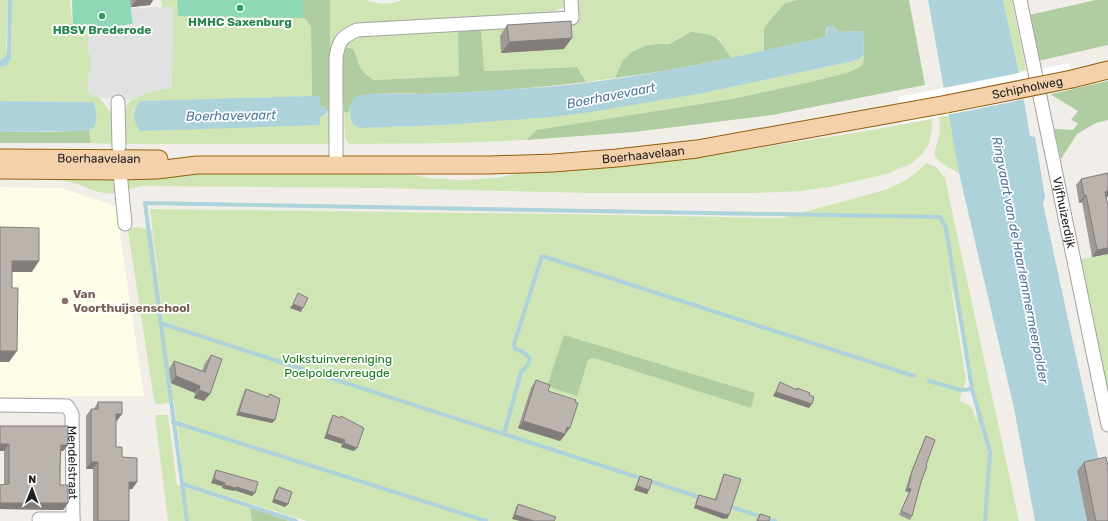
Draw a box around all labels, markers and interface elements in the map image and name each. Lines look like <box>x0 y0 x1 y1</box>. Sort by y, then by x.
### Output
marker: HMHC Saxenburg <box>235 3 245 13</box>
marker: HBSV Brederode <box>97 11 107 21</box>
place label: HMHC Saxenburg <box>188 15 292 29</box>
place label: HBSV Brederode <box>53 23 151 37</box>
street label: Schipholweg <box>991 74 1064 102</box>
water label: Boerhavevaart <box>565 79 658 111</box>
water label: Boerhavevaart <box>186 107 277 124</box>
water label: Ringvaart van de Haarlemmermeerpolder <box>988 135 1052 386</box>
street label: Boerhaavelaan <box>601 143 685 166</box>
street label: Boerhaavelaan <box>57 151 141 166</box>
street label: Vijfhuizerdijk <box>1050 176 1078 250</box>
place label: Van Voorthuijsenschool <box>73 287 190 315</box>
marker: Van Voorthuijsenschool <box>60 296 70 306</box>
park label: Volkstuinvereniging Poelpoldervreugde <box>282 352 392 380</box>
street label: Mendelstraat <box>65 426 80 500</box>
north arrow <box>12 469 52 509</box>
text: N <box>28 473 36 486</box>

